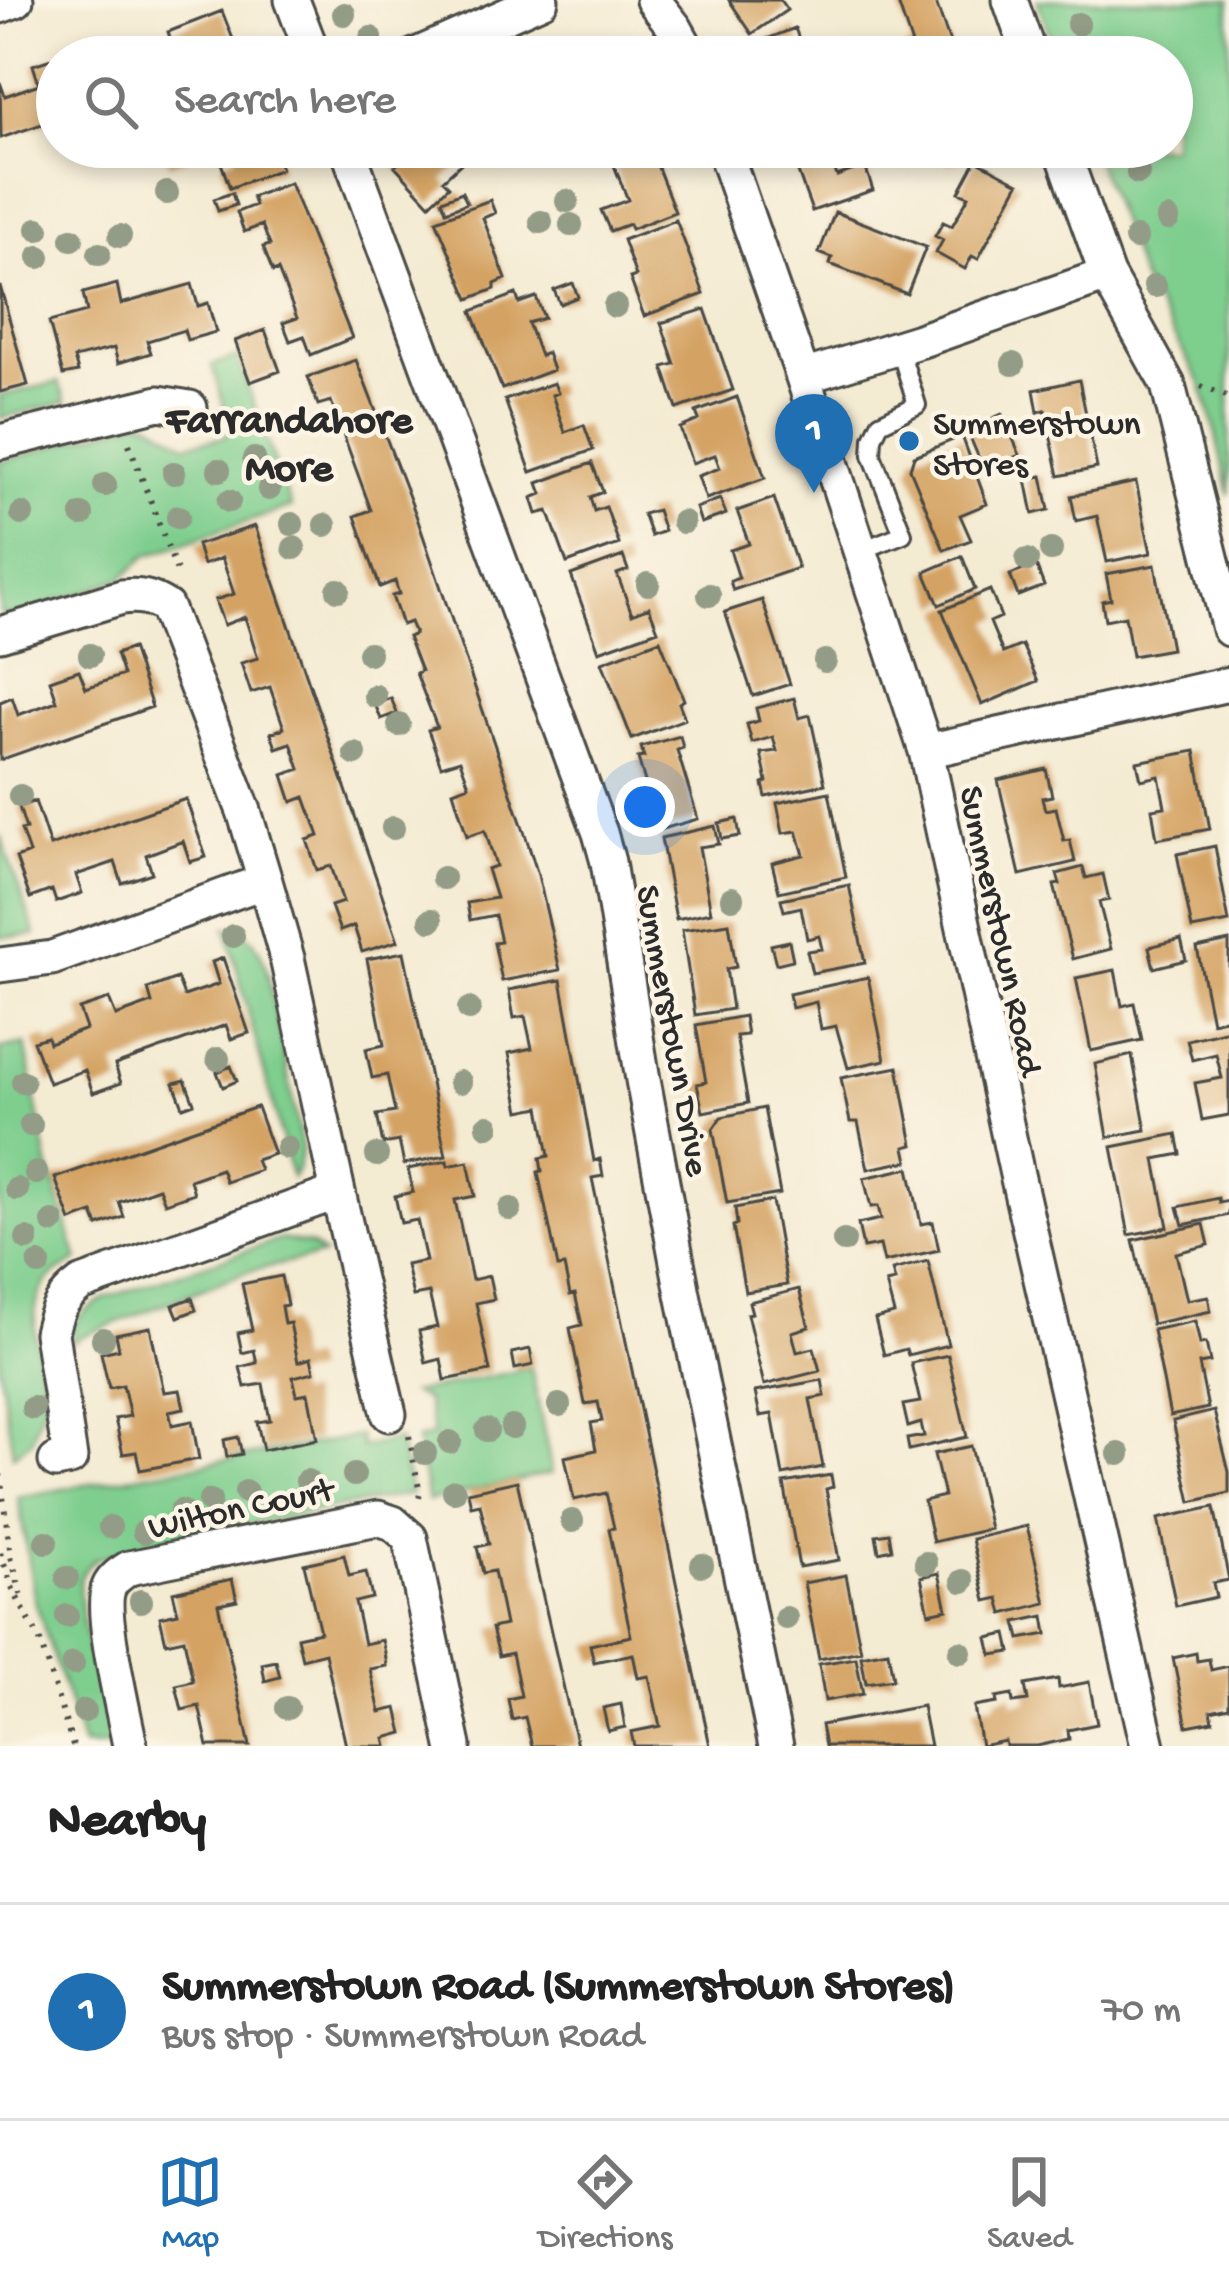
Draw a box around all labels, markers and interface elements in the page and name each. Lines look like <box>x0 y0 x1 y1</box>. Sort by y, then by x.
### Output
search box <box>36 36 1193 168</box>
icon: search <box>78 69 144 135</box>
text: Search here <box>174 76 396 129</box>
pin: 1 <box>775 394 853 493</box>
district label: Farrandahore More <box>164 399 414 496</box>
place label: Summerstown Stores <box>933 405 1141 489</box>
marker: Summerstown Stores <box>896 428 922 454</box>
your location <box>615 777 675 837</box>
street label: Summerstown Road <box>946 783 1050 1083</box>
street label: Summerstown Drive <box>623 882 716 1180</box>
street label: Wilton Court <box>145 1470 341 1552</box>
text: Nearby <box>48 1794 206 1854</box>
text: Summerstown Road (Summerstown Stores) <box>162 1962 955 2015</box>
text: 1 <box>79 1989 95 2035</box>
text: 70 m <box>1102 1989 1181 2035</box>
text: Bus stop · Summerstown Road <box>162 2015 644 2061</box>
tab: Map <box>157 2149 223 2259</box>
tab: Directions <box>538 2149 672 2259</box>
tab: Saved <box>987 2149 1072 2259</box>

